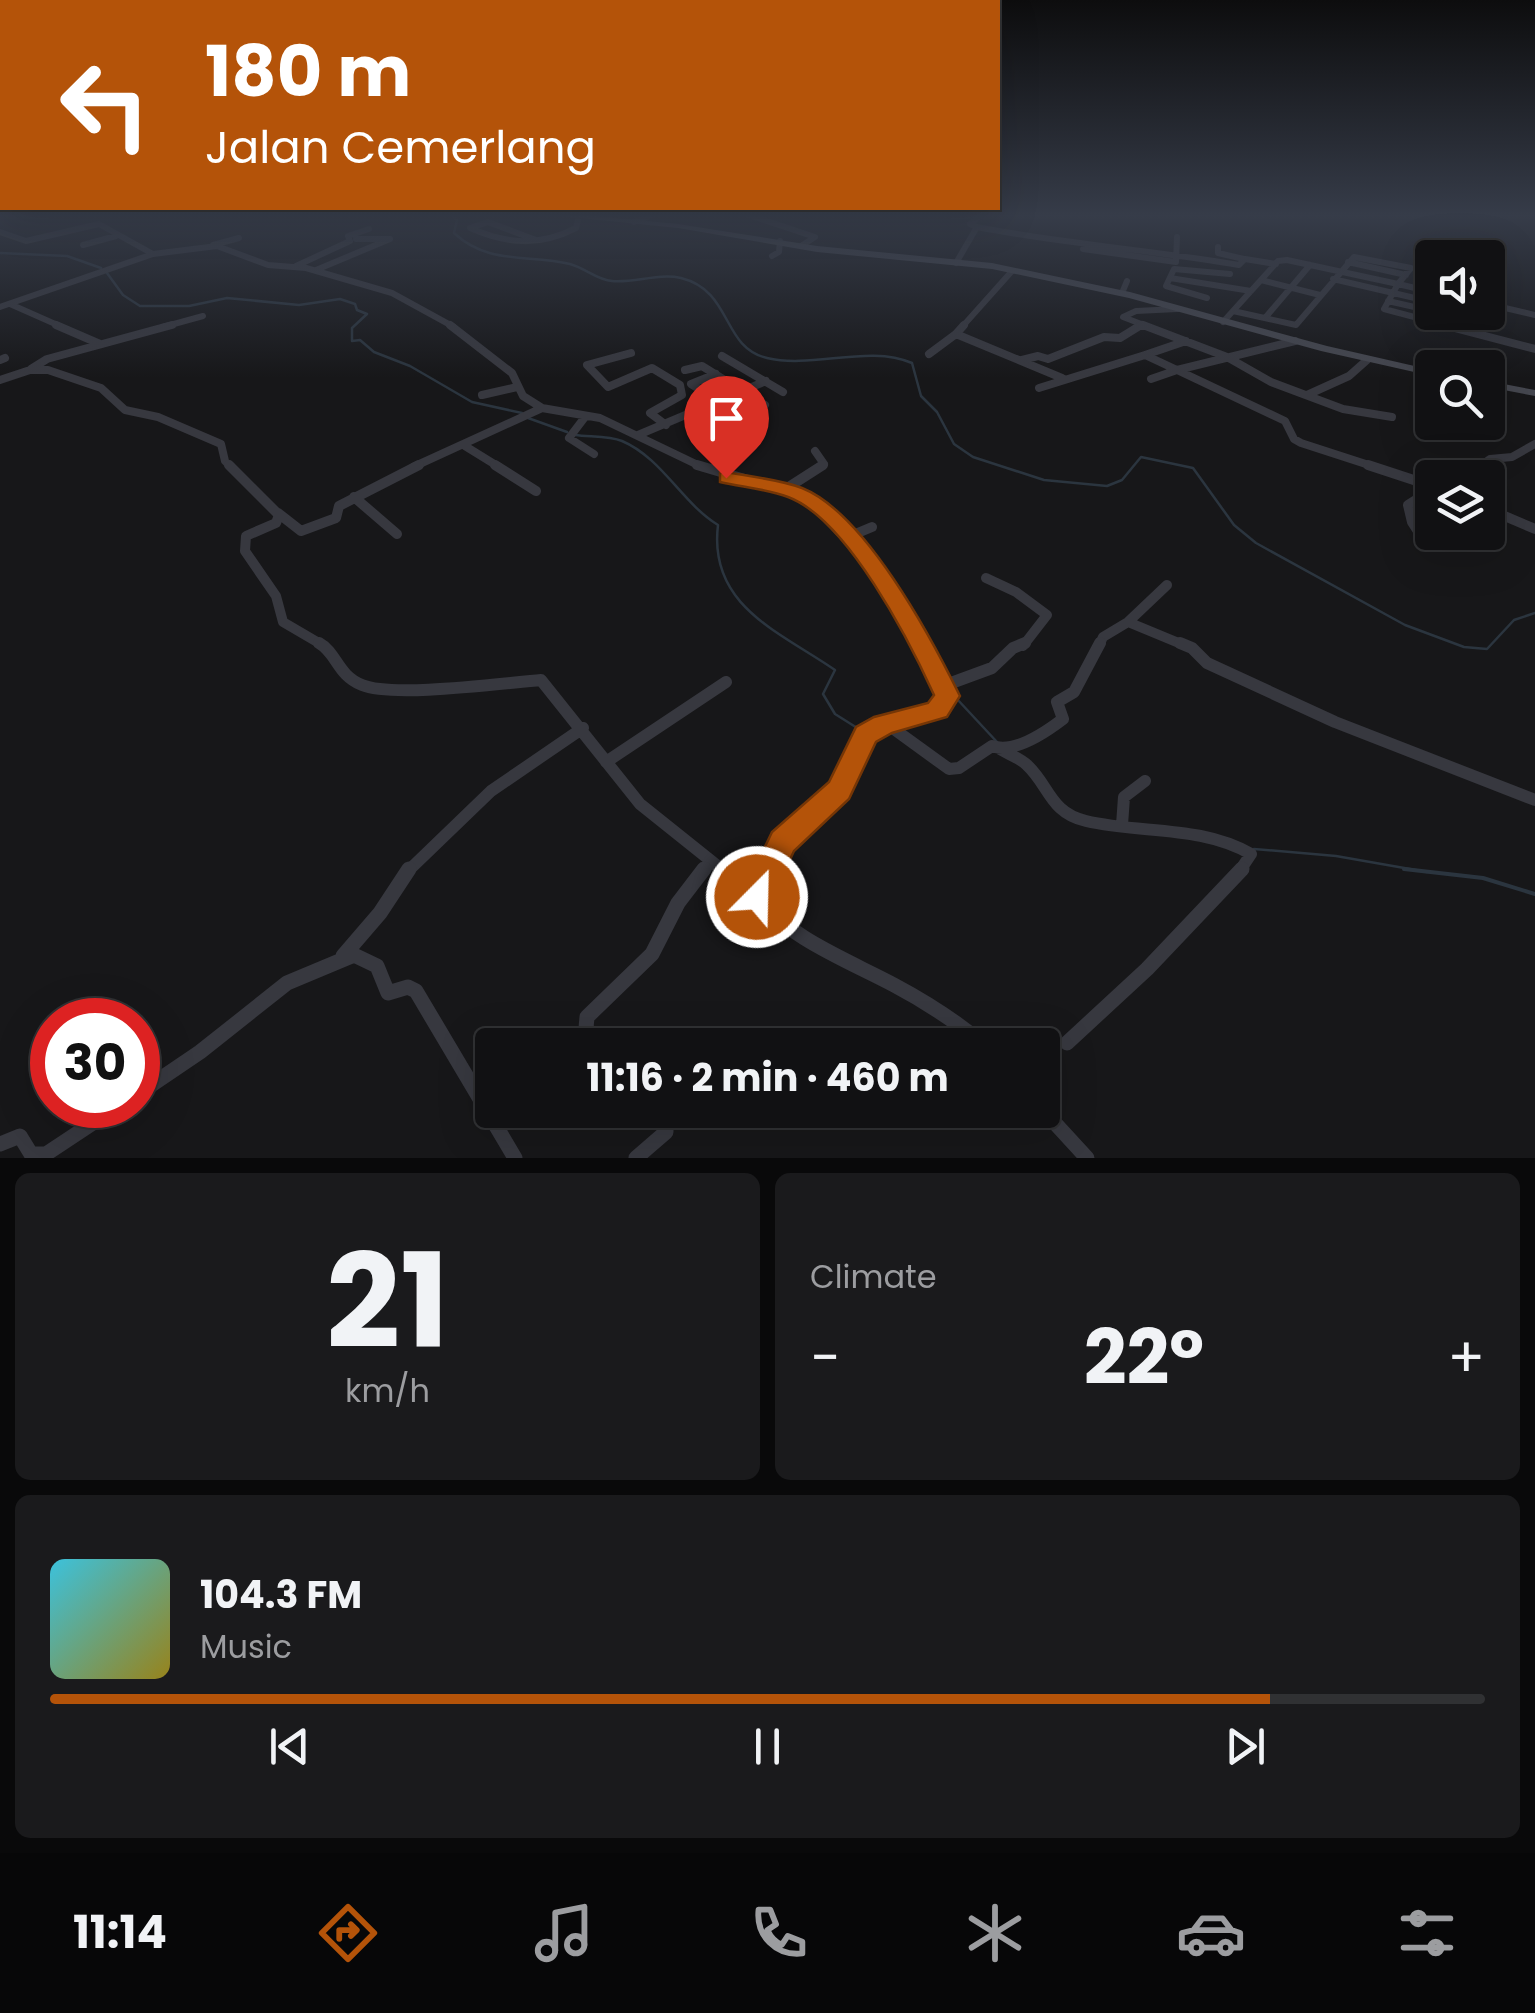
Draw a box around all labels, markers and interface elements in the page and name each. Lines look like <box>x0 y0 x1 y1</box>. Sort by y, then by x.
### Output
text: 180 m <box>205 22 411 121</box>
icon: left <box>40 40 170 170</box>
text: Jalan Cemerlang <box>205 116 596 179</box>
map controls <box>1415 240 1505 550</box>
button: sound <box>1415 240 1505 330</box>
button: search <box>1415 350 1505 440</box>
pin <box>684 376 769 479</box>
icon: arrive <box>699 391 754 446</box>
button: layers <box>1415 460 1505 550</box>
position arrow <box>705 845 809 949</box>
speed limit sign: 30 <box>30 998 160 1128</box>
text: 11:16 · 2 min · 460 m <box>586 1051 949 1104</box>
text: 21 <box>326 1210 449 1393</box>
text: Climate <box>810 1254 937 1299</box>
text: 22° <box>1084 1305 1204 1410</box>
text: − <box>810 1319 840 1396</box>
text: + <box>1447 1319 1485 1396</box>
text: km/h <box>345 1368 430 1413</box>
text: 104.3 FM <box>200 1568 362 1621</box>
text: Music <box>200 1624 292 1669</box>
icon: previous <box>262 1719 317 1774</box>
icon: pause <box>740 1719 795 1774</box>
icon: next <box>1218 1719 1273 1774</box>
icon: directions <box>313 1898 383 1968</box>
icon: music <box>529 1898 599 1968</box>
icon: phone <box>744 1898 814 1968</box>
icon: climate <box>960 1898 1030 1968</box>
icon: car <box>1176 1898 1246 1968</box>
icon: filters <box>1392 1898 1462 1968</box>
text: 11:14 <box>73 1901 167 1964</box>

